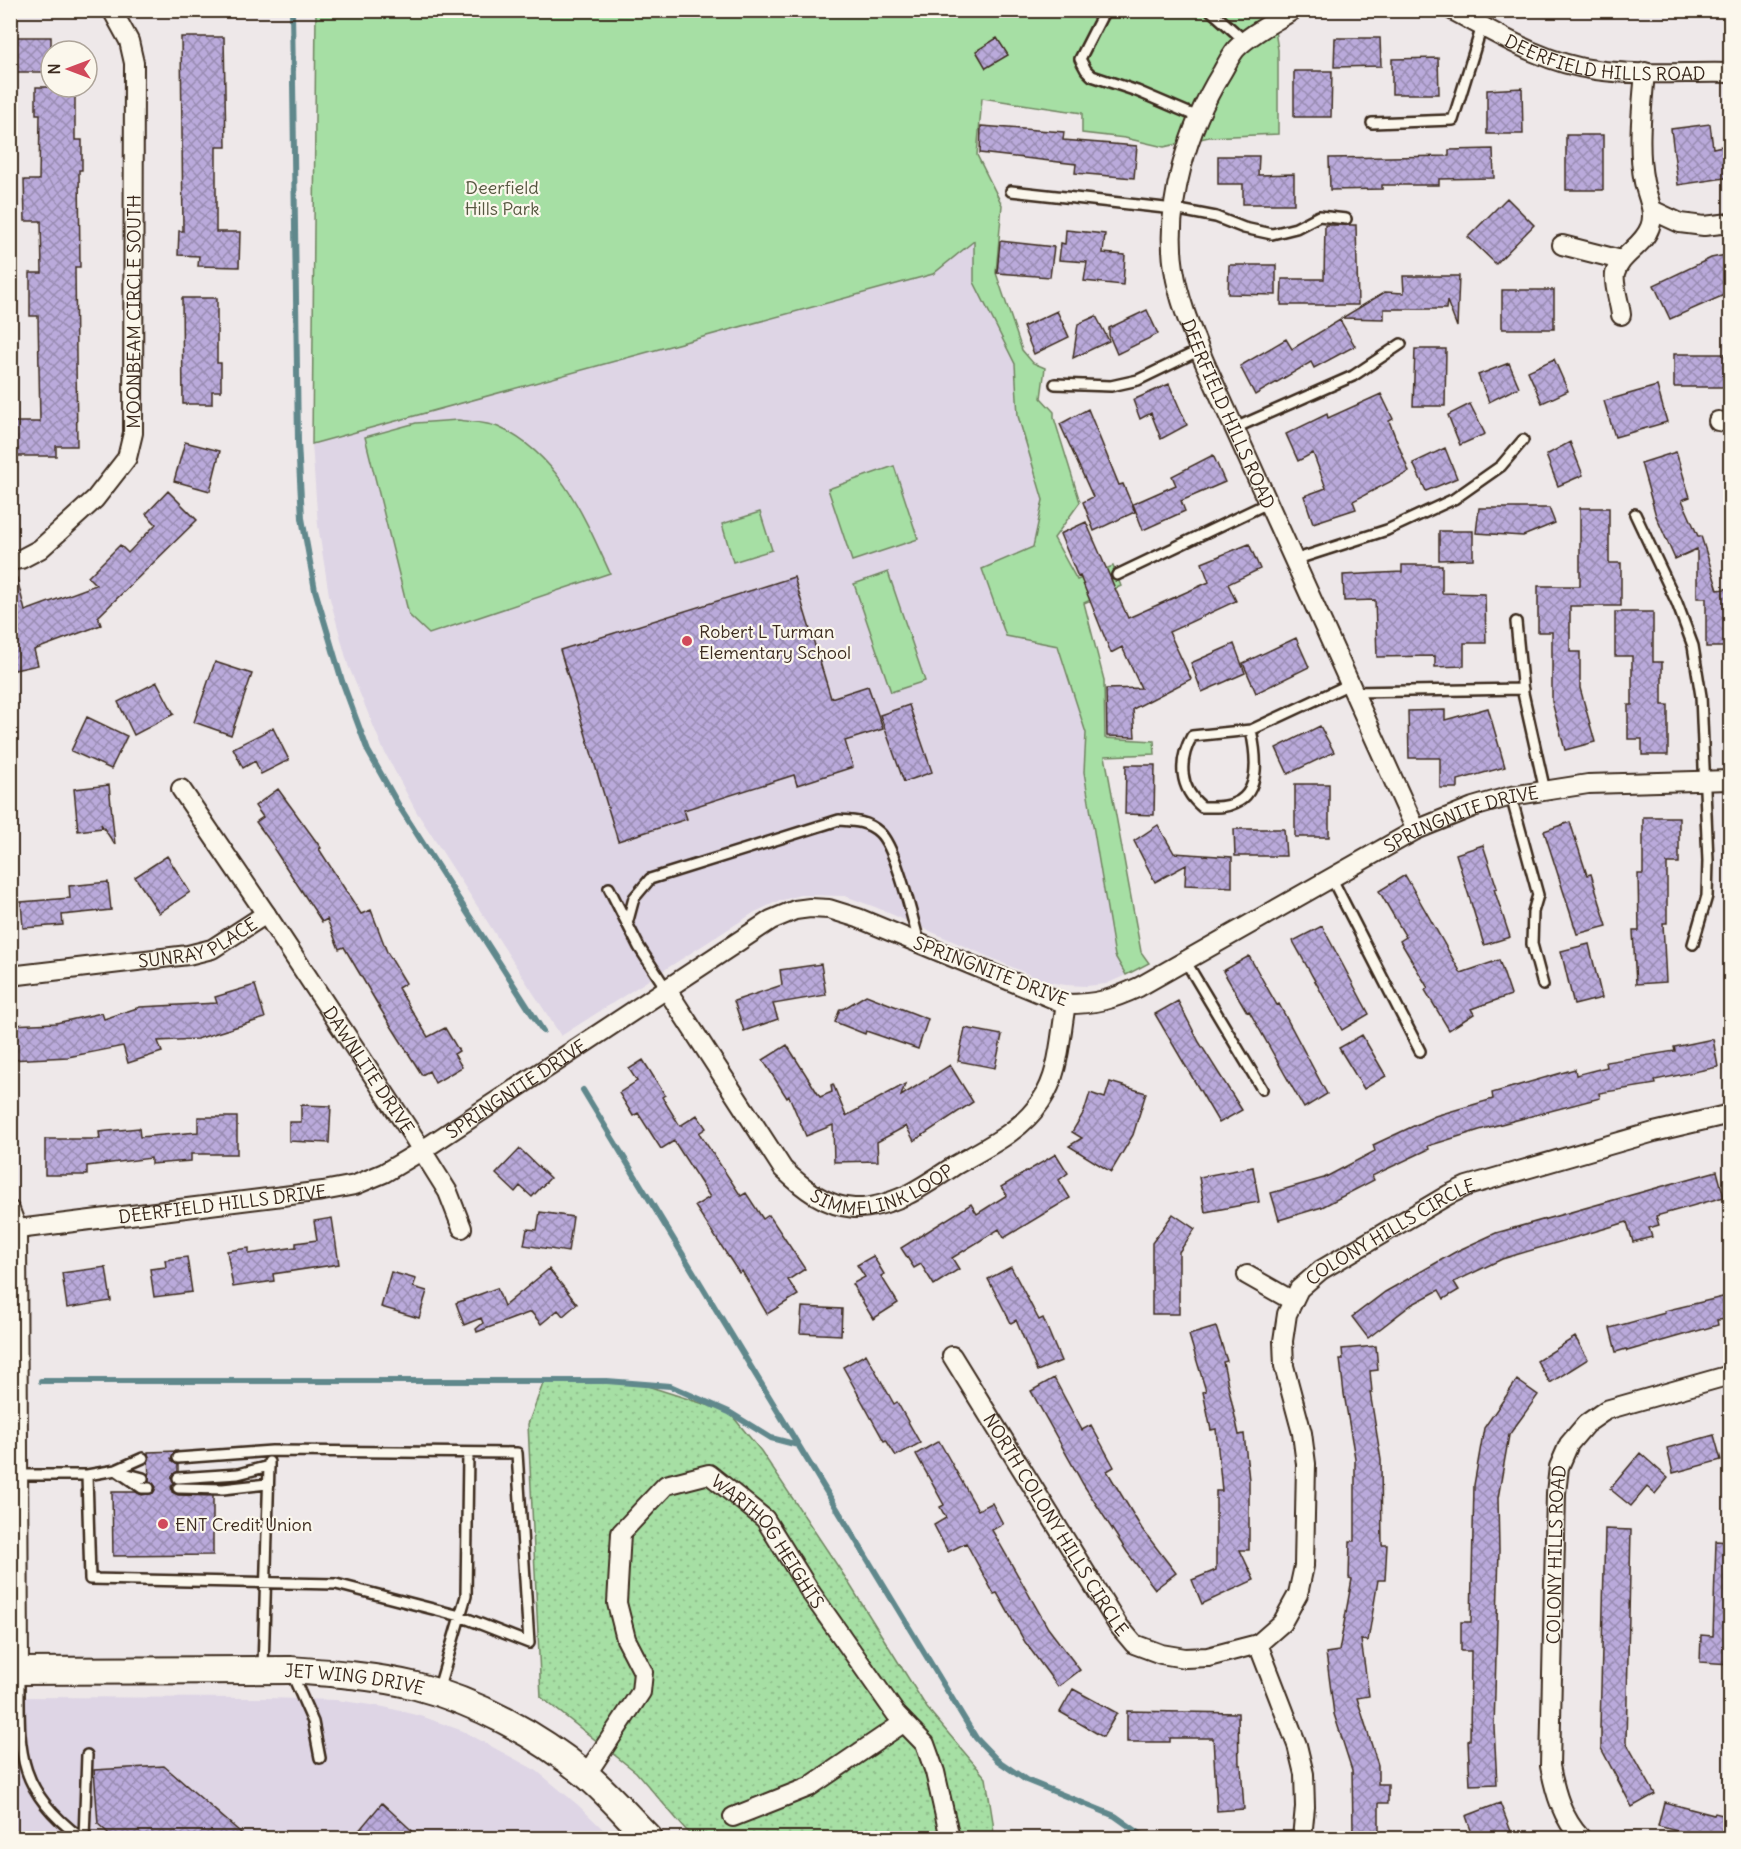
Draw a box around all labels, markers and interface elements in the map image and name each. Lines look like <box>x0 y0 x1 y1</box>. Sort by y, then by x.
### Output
street label: DEERFIELD HILLS ROAD <box>1501 29 1706 85</box>
north arrow <box>39 39 99 99</box>
text: N <box>44 63 64 75</box>
park label: Deerfield Hills Park <box>465 176 539 220</box>
street label: MOONBEAM CIRCLE SOUTH <box>122 195 145 429</box>
street label: DEERFIELD HILLS ROAD <box>1177 316 1281 512</box>
place label: Robert L Turman Elementary School <box>699 620 851 664</box>
marker: Robert L Turman Elementary School <box>680 634 694 648</box>
street label: SPRINGNITE DRIVE <box>1379 780 1540 858</box>
street label: SUNRAY PLACE <box>137 912 261 972</box>
street label: SPRINGNITE DRIVE <box>910 931 1072 1011</box>
street label: DAWNLITE DRIVE <box>319 1002 420 1138</box>
street label: SPRINGNITE DRIVE <box>441 1034 591 1143</box>
street label: SIMMELINK LOOP <box>807 1158 957 1220</box>
street label: COLONY HILLS CIRCLE <box>1300 1173 1477 1290</box>
street label: DEERFIELD HILLS DRIVE <box>117 1179 328 1228</box>
street label: NORTH COLONY HILLS CIRCLE <box>979 1409 1134 1641</box>
street label: COLONY HILLS ROAD <box>1541 1464 1571 1645</box>
street label: WARTHOG HEIGHTS <box>707 1469 830 1613</box>
place label: ENT Credit Union <box>175 1513 312 1536</box>
marker: ENT Credit Union <box>156 1517 170 1531</box>
street label: JET WING DRIVE <box>284 1658 427 1699</box>

